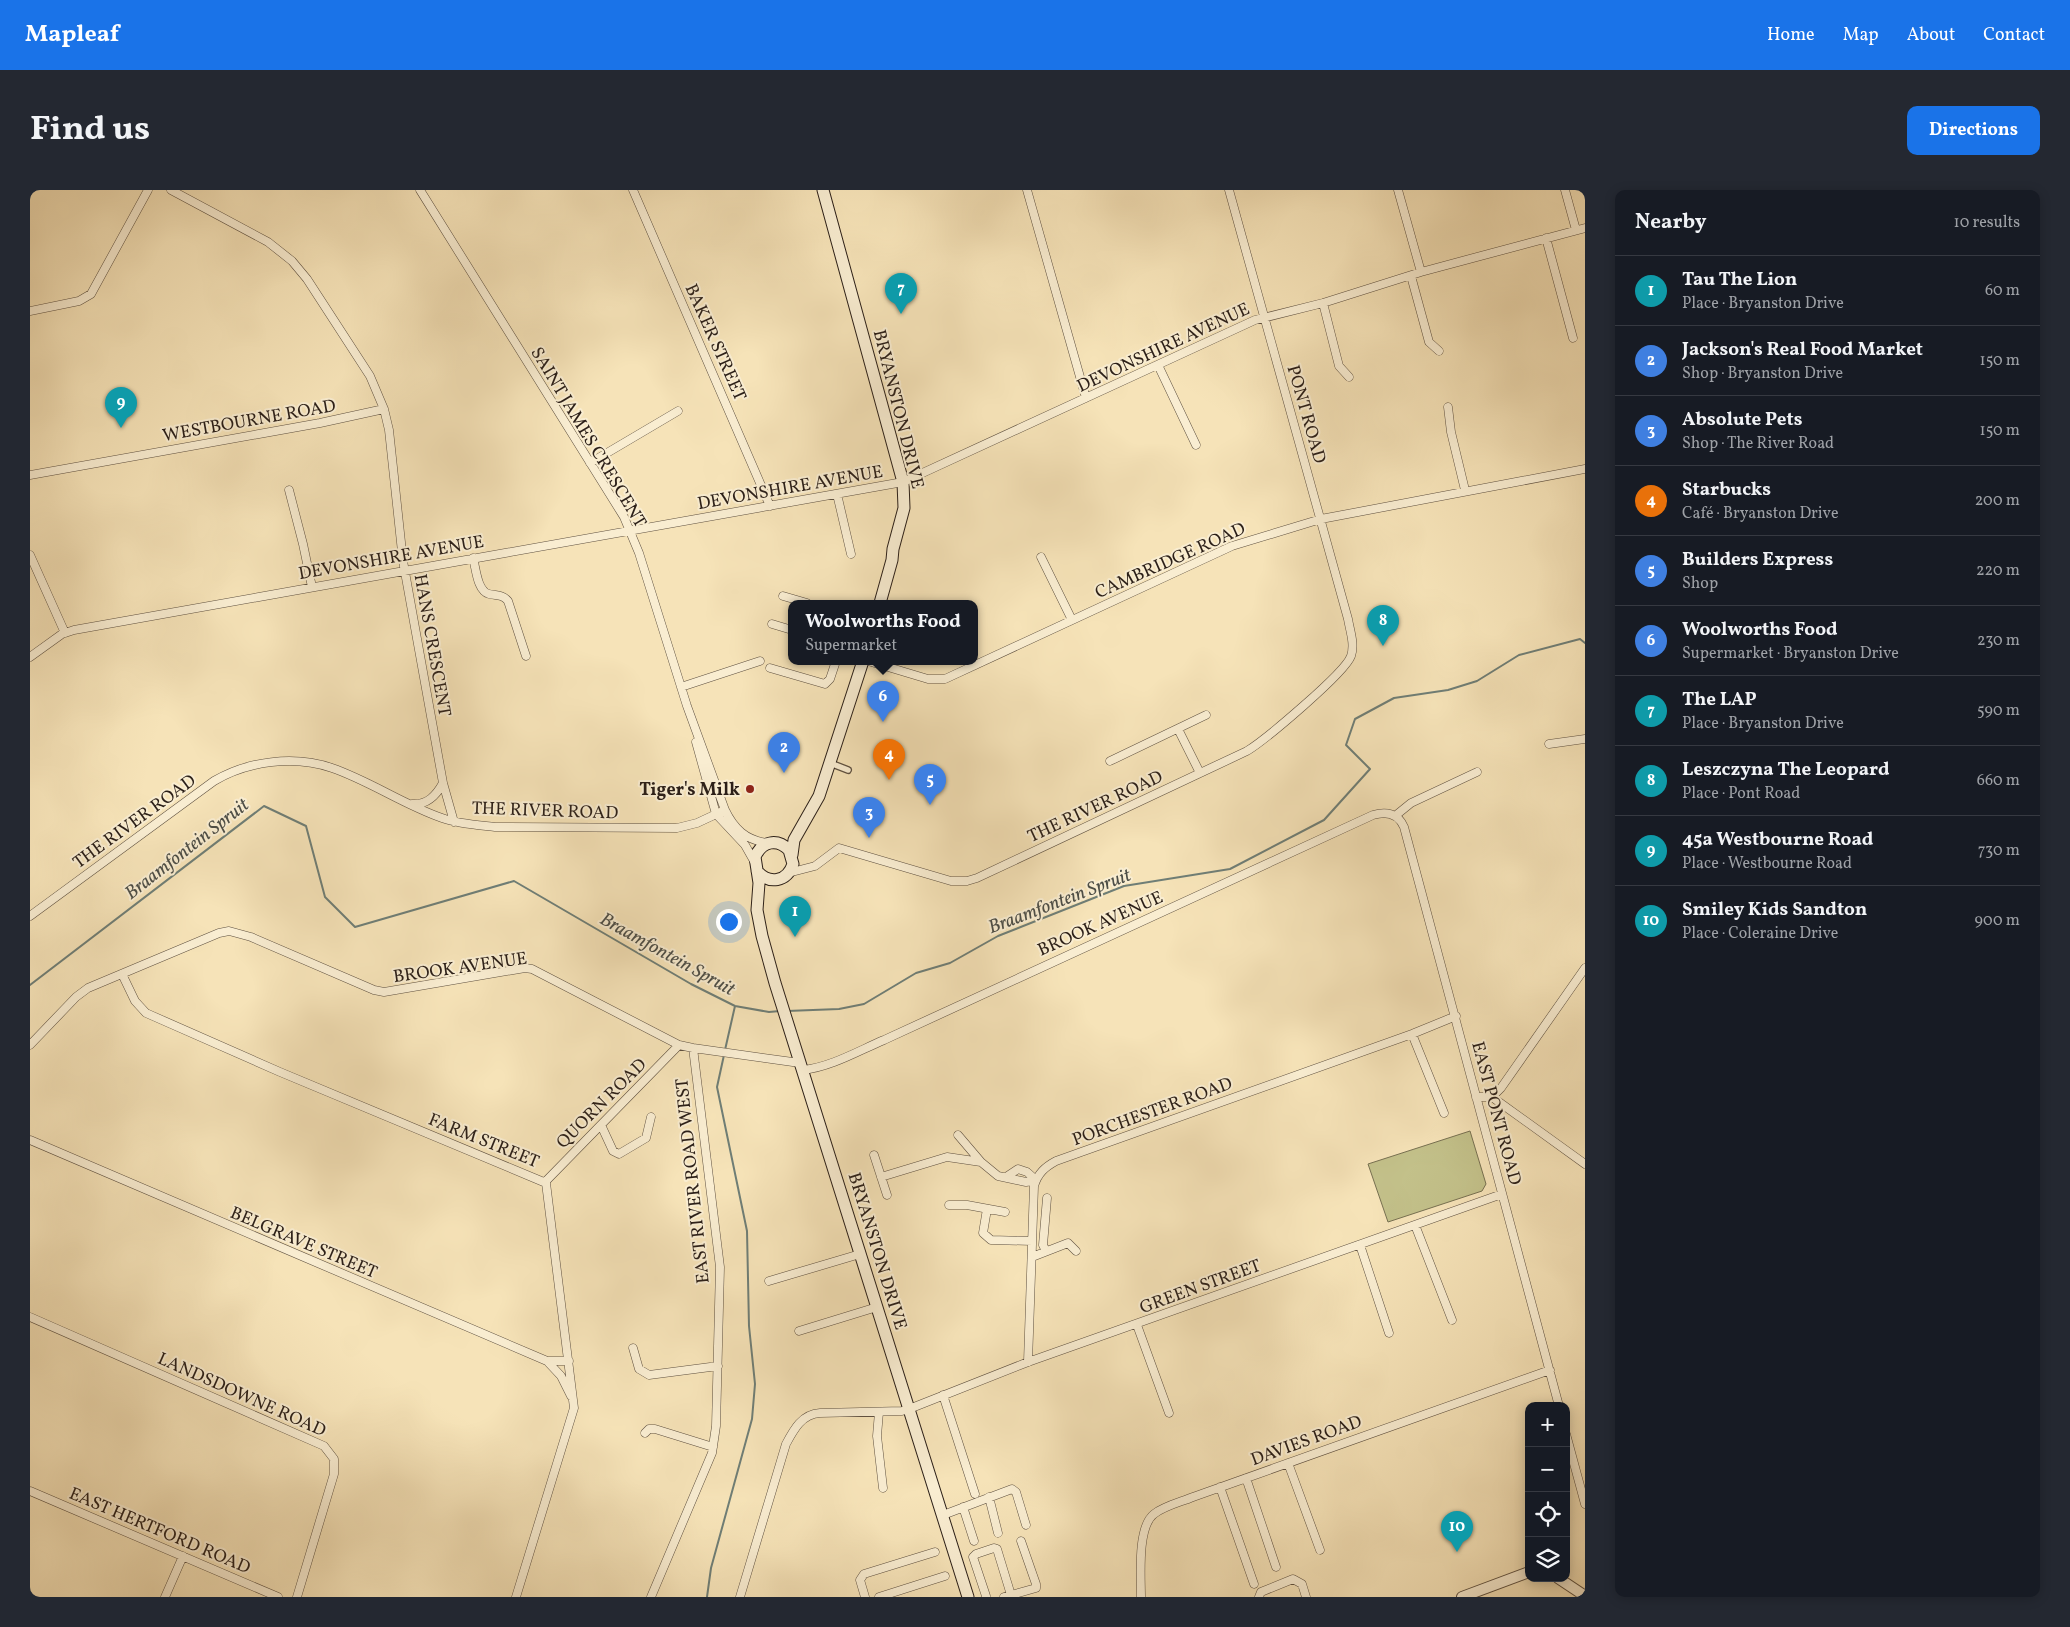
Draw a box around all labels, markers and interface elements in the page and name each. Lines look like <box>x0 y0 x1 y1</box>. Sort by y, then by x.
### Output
text: Mapleaf <box>25 18 119 52</box>
text: Home <box>1767 23 1815 48</box>
text: Map <box>1843 23 1879 48</box>
text: About <box>1907 23 1955 48</box>
text: Contact <box>1983 23 2045 48</box>
text: Find us <box>30 106 150 154</box>
button: Directions <box>1907 106 2040 155</box>
text: Nearby <box>1635 208 1706 237</box>
text: 10 results <box>1954 212 2020 234</box>
text: Tau The Lion <box>1682 267 1797 293</box>
pin: 7 <box>885 273 917 314</box>
street label: BAKER STREET <box>678 280 752 406</box>
text: 1 <box>1648 280 1654 302</box>
text: 60 m <box>1985 280 2020 302</box>
text: Place · Bryanston Drive <box>1682 293 1844 315</box>
street label: DEVONSHIRE AVENUE <box>1073 297 1254 399</box>
street label: BRYANSTON DRIVE <box>866 327 929 492</box>
text: Jackson's Real Food Market <box>1682 337 1923 363</box>
street label: SAINT JAMES CRESCENT <box>524 343 652 533</box>
text: 2 <box>1647 350 1655 372</box>
text: 150 m <box>1979 350 2020 372</box>
street label: PONT ROAD <box>1280 362 1332 467</box>
text: Shop · Bryanston Drive <box>1682 363 1843 385</box>
pin: 9 <box>105 387 137 428</box>
street label: WESTBOURNE ROAD <box>161 394 338 449</box>
text: Absolute Pets <box>1682 407 1802 433</box>
text: 3 <box>1647 420 1655 442</box>
text: 150 m <box>1979 420 2020 442</box>
text: Shop · The River Road <box>1682 433 1834 455</box>
street label: DEVONSHIRE AVENUE <box>695 460 885 517</box>
text: Starbucks <box>1682 477 1771 503</box>
text: 4 <box>1646 490 1656 512</box>
text: 200 m <box>1975 490 2020 512</box>
text: Café · Bryanston Drive <box>1682 503 1839 525</box>
street label: CAMBRIDGE ROAD <box>1091 517 1250 606</box>
street label: DEVONSHIRE AVENUE <box>296 530 486 587</box>
text: Builders Express <box>1682 547 1833 573</box>
text: 5 <box>1647 560 1655 582</box>
text: 220 m <box>1976 560 2020 582</box>
street label: HANS CRESCENT <box>407 572 456 719</box>
text: Shop <box>1682 573 1718 595</box>
popup <box>788 600 978 665</box>
pin: 8 <box>1367 605 1399 646</box>
text: Woolworths Food <box>805 609 961 635</box>
text: Woolworths Food <box>1682 617 1838 643</box>
text: 6 <box>1647 630 1655 652</box>
text: 230 m <box>1977 630 2020 652</box>
text: Supermarket <box>805 635 897 657</box>
text: Supermarket · Bryanston Drive <box>1682 643 1899 665</box>
pin: 6 <box>867 681 899 722</box>
text: The LAP <box>1682 687 1757 713</box>
text: 7 <box>1647 700 1655 722</box>
text: 590 m <box>1977 700 2020 722</box>
text: Place · Bryanston Drive <box>1682 713 1844 735</box>
pin: 2 <box>768 732 800 773</box>
pin: 4 <box>873 739 905 780</box>
text: Leszczyna The Leopard <box>1682 757 1890 783</box>
pin: 5 <box>914 764 946 805</box>
street label: THE RIVER ROAD <box>1024 765 1167 850</box>
street label: THE RIVER ROAD <box>68 769 202 875</box>
text: 8 <box>1647 770 1655 792</box>
text: 660 m <box>1977 770 2020 792</box>
place label: Tiger's Milk <box>639 778 740 803</box>
marker: Tiger's Milk <box>744 783 756 795</box>
text: Place · Pont Road <box>1682 783 1800 805</box>
water label: Braamfontein Spruit <box>120 792 255 906</box>
street label: THE RIVER ROAD <box>471 796 619 827</box>
pin: 3 <box>853 797 885 838</box>
text: 45a Westbourne Road <box>1682 827 1873 853</box>
text: 9 <box>1647 840 1655 862</box>
text: 730 m <box>1978 840 2020 862</box>
text: Place · Westbourne Road <box>1682 853 1852 875</box>
water label: Braamfontein Spruit <box>985 862 1136 941</box>
street label: BROOK AVENUE <box>1034 885 1168 963</box>
pin: 1 <box>779 896 811 937</box>
text: Smiley Kids Sandton <box>1682 897 1867 923</box>
water label: Braamfontein Spruit <box>595 907 740 1003</box>
your location <box>716 909 742 935</box>
text: 10 <box>1643 910 1659 932</box>
text: 900 m <box>1974 910 2020 932</box>
text: Place · Coleraine Drive <box>1682 923 1838 945</box>
street label: BROOK AVENUE <box>392 947 529 990</box>
street label: EAST PONT ROAD <box>1464 1039 1527 1188</box>
street label: QUORN ROAD <box>551 1053 653 1155</box>
street label: PORCHESTER ROAD <box>1069 1072 1236 1153</box>
street label: EAST RIVER ROAD WEST <box>670 1076 717 1285</box>
street label: FARM STREET <box>424 1108 543 1175</box>
street label: BRYANSTON DRIVE <box>841 1170 912 1333</box>
street label: BELGRAVE STREET <box>226 1201 381 1286</box>
street label: GREEN STREET <box>1136 1254 1265 1321</box>
street label: LANDSDOWNE ROAD <box>153 1347 330 1444</box>
map controls <box>1525 1402 1570 1582</box>
button: + <box>1525 1402 1570 1447</box>
street label: DAVIES ROAD <box>1247 1410 1366 1473</box>
button: − <box>1525 1447 1570 1492</box>
street label: EAST HERTFORD ROAD <box>65 1482 254 1581</box>
button: locate <box>1525 1492 1570 1537</box>
pin: 10 <box>1441 1511 1473 1552</box>
button: layers <box>1525 1537 1570 1582</box>

